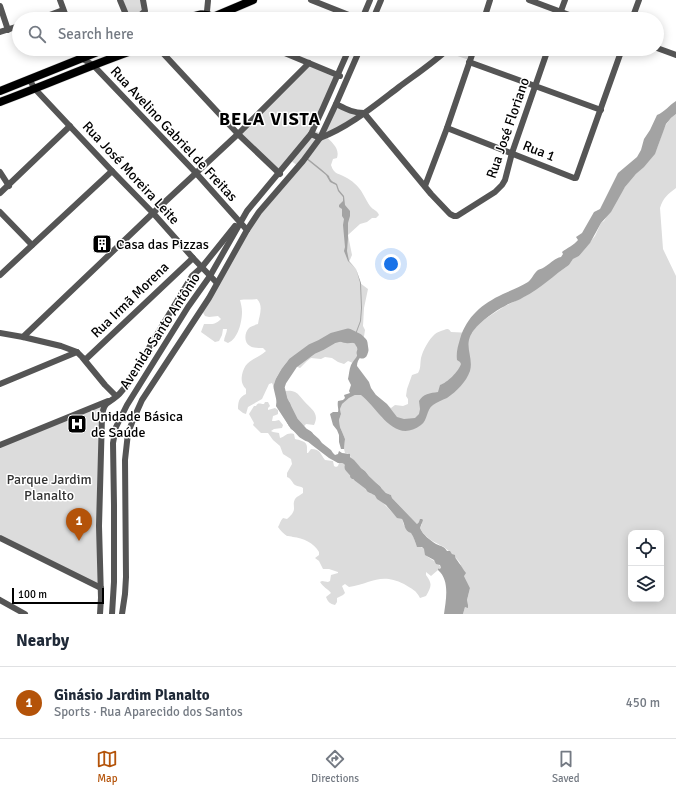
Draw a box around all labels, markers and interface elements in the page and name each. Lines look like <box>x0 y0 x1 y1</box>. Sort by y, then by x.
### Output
search box <box>12 12 664 56</box>
icon: search <box>26 23 48 45</box>
text: Search here <box>58 25 134 43</box>
street label: Rua Avelino Gabriel de Freitas <box>107 63 241 205</box>
street label: Rua José Floriano <box>483 75 533 181</box>
district label: BELA VISTA <box>219 108 321 130</box>
street label: Rua José Moreira Leite <box>79 118 183 228</box>
street label: Rua 1 <box>520 137 558 165</box>
building icon: Casa das Pizzas <box>91 233 113 255</box>
place label: Casa das Pizzas <box>116 236 209 253</box>
your location <box>381 254 401 274</box>
street label: Rua Irmã Morena <box>87 259 173 341</box>
street label: Avenida Santo Antônio <box>116 270 204 392</box>
place label: Unidade Básica de Saúde <box>91 408 183 441</box>
hospital icon: Unidade Básica de Saúde <box>66 413 88 435</box>
park label: Parque Jardim Planalto <box>6 471 92 504</box>
pin: 1 <box>66 508 92 541</box>
map controls <box>628 530 664 602</box>
button: locate <box>628 530 664 566</box>
button: layers <box>628 566 664 602</box>
scale bar <box>12 586 104 605</box>
text: 100 m <box>18 588 47 601</box>
text: Nearby <box>16 630 69 651</box>
text: Ginásio Jardim Planalto <box>54 686 210 704</box>
text: 1 <box>25 695 33 711</box>
text: 450 m <box>626 695 660 711</box>
text: Sports · Rua Aparecido dos Santos <box>54 704 243 720</box>
tab: Map <box>96 748 118 785</box>
tab: Directions <box>311 748 359 785</box>
tab: Saved <box>552 748 580 785</box>

